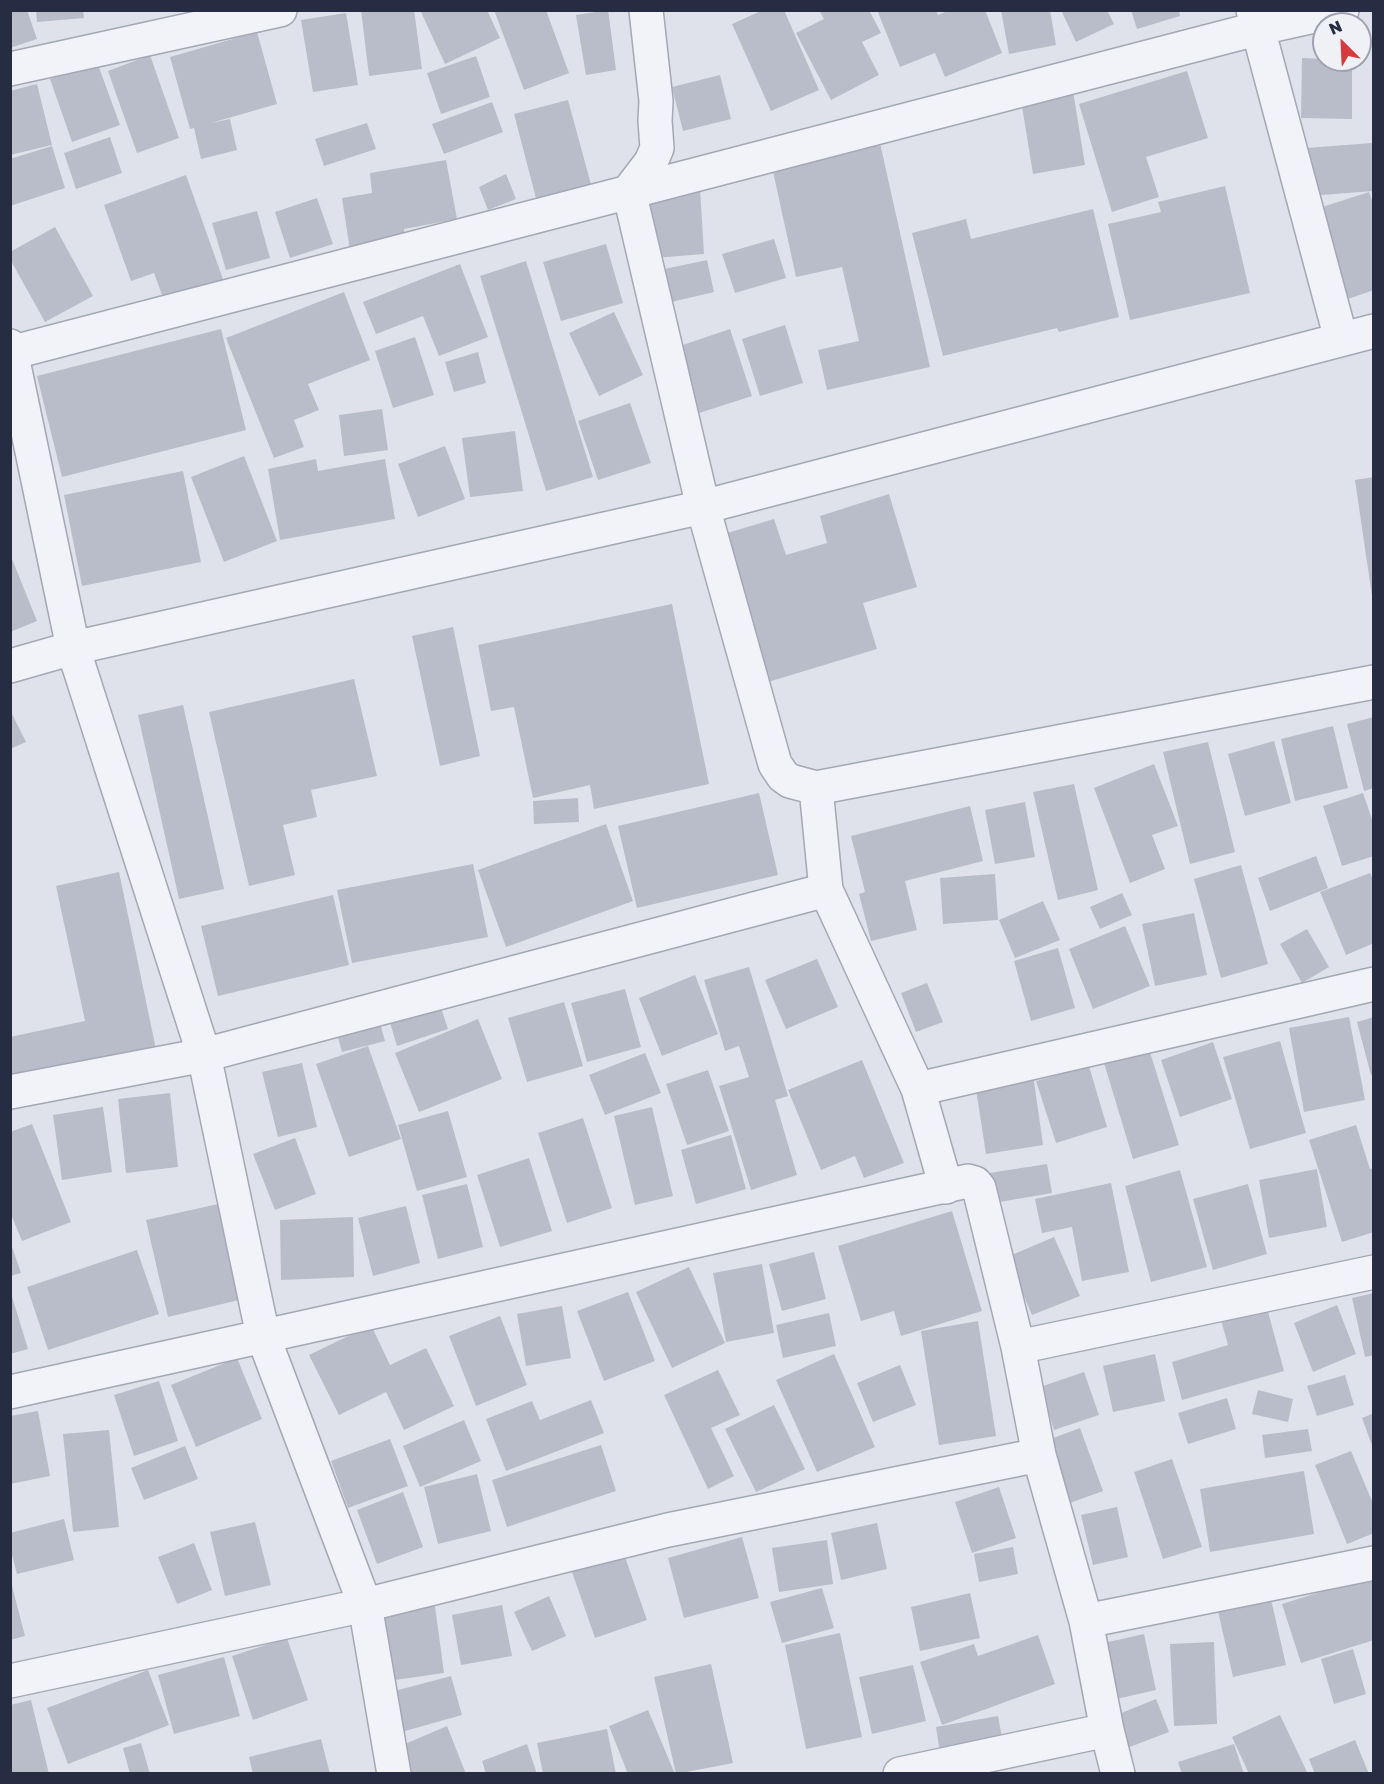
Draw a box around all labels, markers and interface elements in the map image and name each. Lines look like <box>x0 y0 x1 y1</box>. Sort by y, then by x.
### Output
north arrow <box>1312 12 1372 72</box>
text: N <box>1326 16 1345 39</box>

